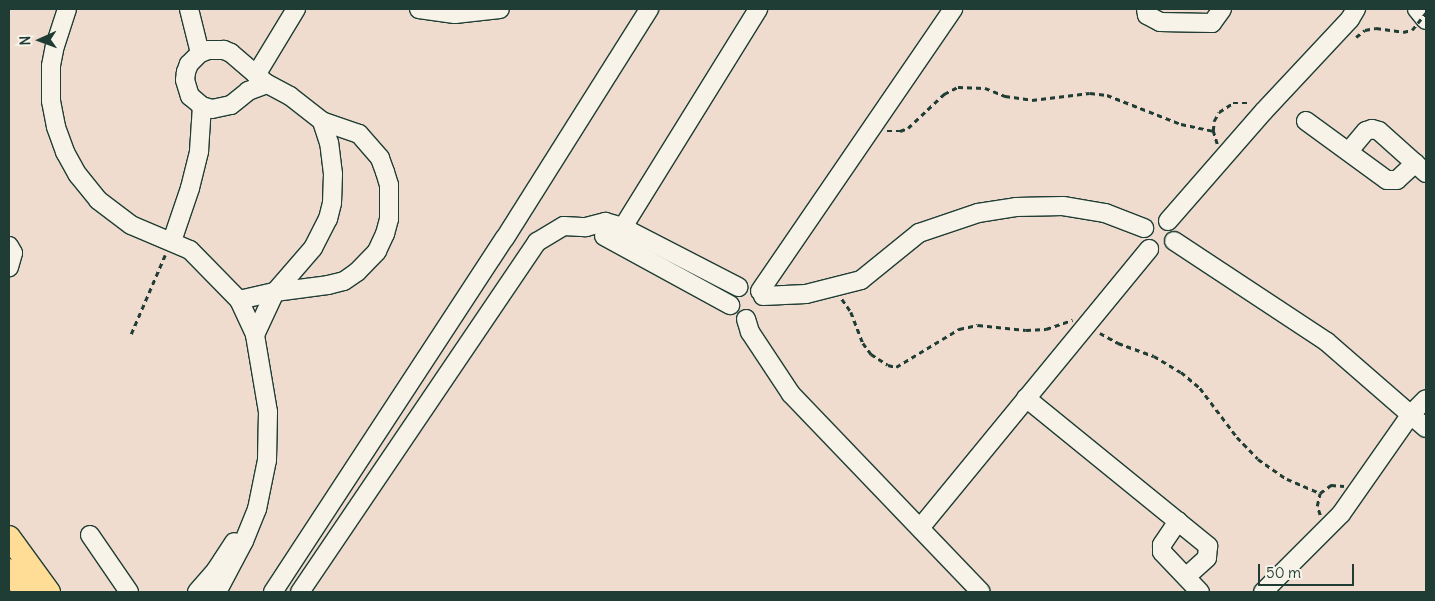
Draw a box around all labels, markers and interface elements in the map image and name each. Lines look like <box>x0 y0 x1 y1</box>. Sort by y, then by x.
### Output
north arrow <box>15 15 65 65</box>
text: N <box>16 35 34 46</box>
scale bar <box>1260 554 1356 586</box>
text: 50 m <box>1266 563 1301 582</box>

